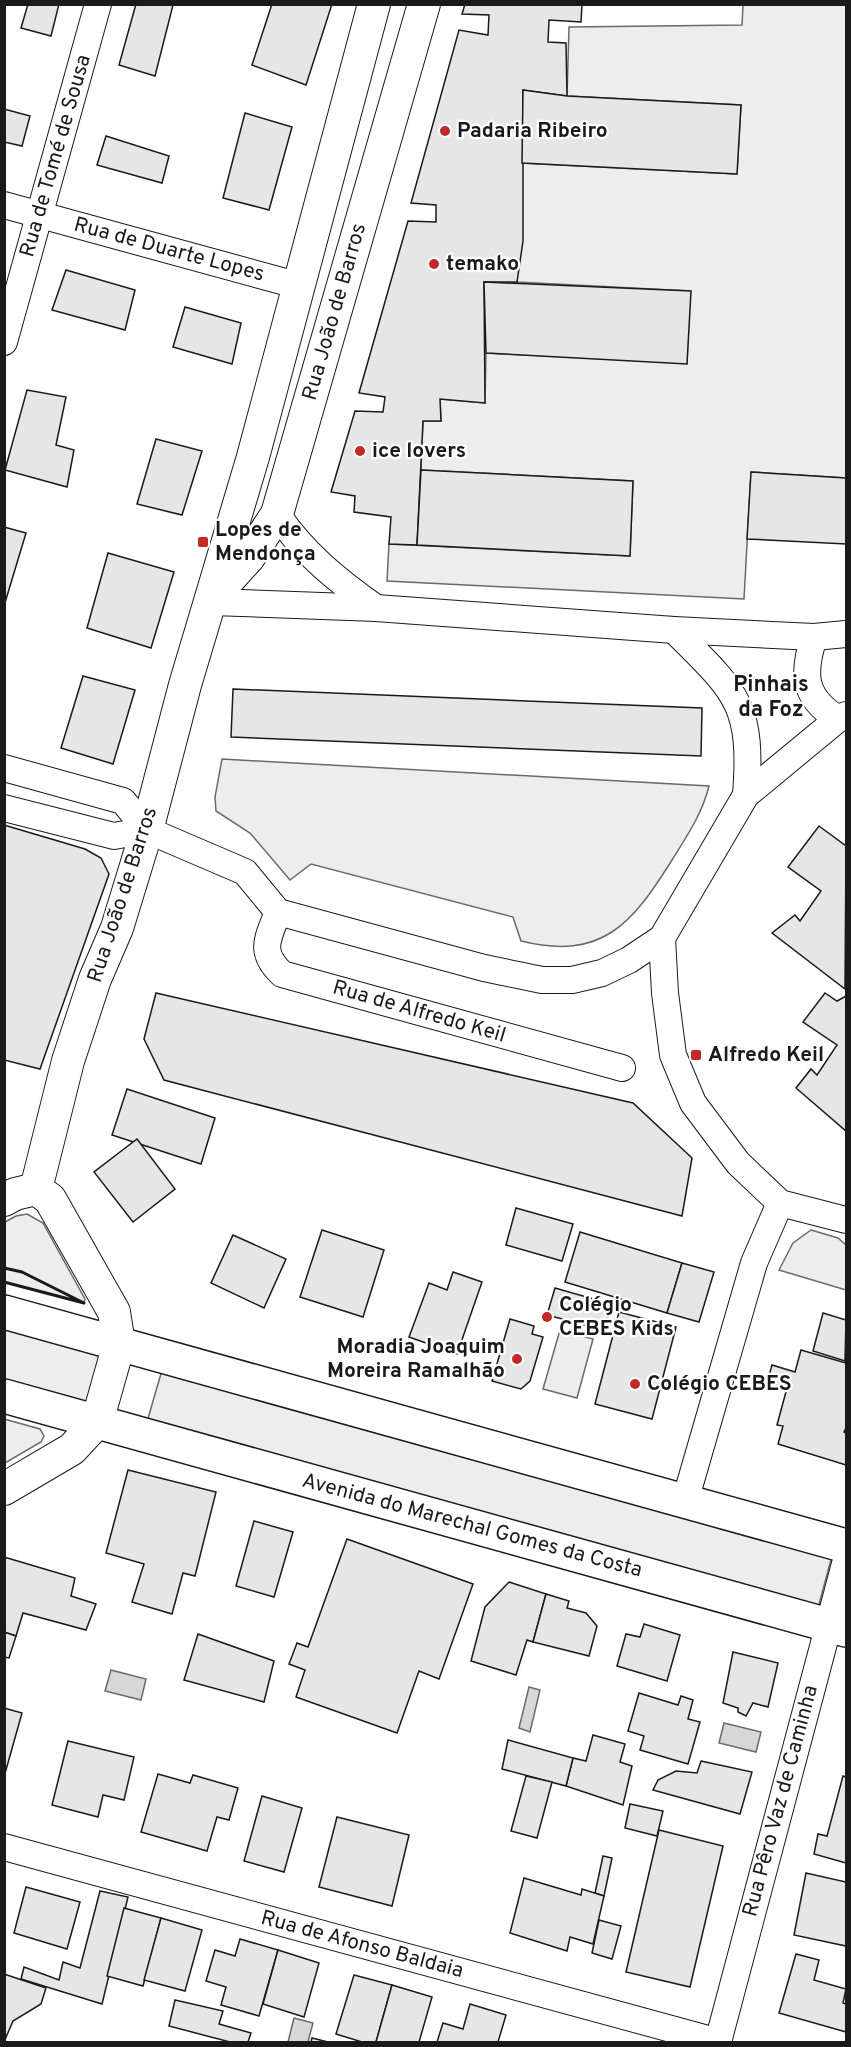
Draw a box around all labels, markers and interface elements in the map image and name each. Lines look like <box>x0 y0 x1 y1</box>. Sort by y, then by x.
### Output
street label: Rua de Tomé de Sousa <box>14 52 98 260</box>
place label: Padaria Ribeiro <box>457 118 608 145</box>
marker: Padaria Ribeiro <box>438 124 452 138</box>
street label: Rua de Duarte Lopes <box>71 212 267 288</box>
street label: Rua João de Barros <box>297 220 373 404</box>
place label: temako <box>446 251 519 278</box>
marker: temako <box>427 257 441 271</box>
place label: ice lovers <box>372 438 466 465</box>
marker: ice lovers <box>353 444 367 458</box>
place label: Lopes de Mendonça <box>215 517 316 568</box>
marker: Lopes de Mendonça <box>196 535 210 549</box>
district label: Pinhais da Foz <box>733 672 809 724</box>
street label: Rua João de Barros <box>82 804 164 986</box>
street label: Rua de Alfredo Keil <box>329 974 509 1050</box>
place label: Alfredo Keil <box>708 1042 824 1069</box>
marker: Alfredo Keil <box>689 1048 703 1062</box>
place label: Colégio CEBES Kids <box>559 1292 674 1343</box>
marker: Colégio CEBES Kids <box>540 1310 554 1324</box>
place label: Moradia Joaquim Moreira Ramalhão <box>327 1334 505 1385</box>
marker: Moradia Joaquim Moreira Ramalhão <box>510 1352 524 1366</box>
place label: Colégio CEBES <box>647 1371 792 1398</box>
marker: Colégio CEBES <box>628 1377 642 1391</box>
street label: Avenida do Marechal Gomes da Costa <box>299 1468 645 1584</box>
street label: Rua Pêro Vaz de Caminha <box>737 1682 825 1920</box>
street label: Rua de Afonso Baldaia <box>258 1905 466 1985</box>

